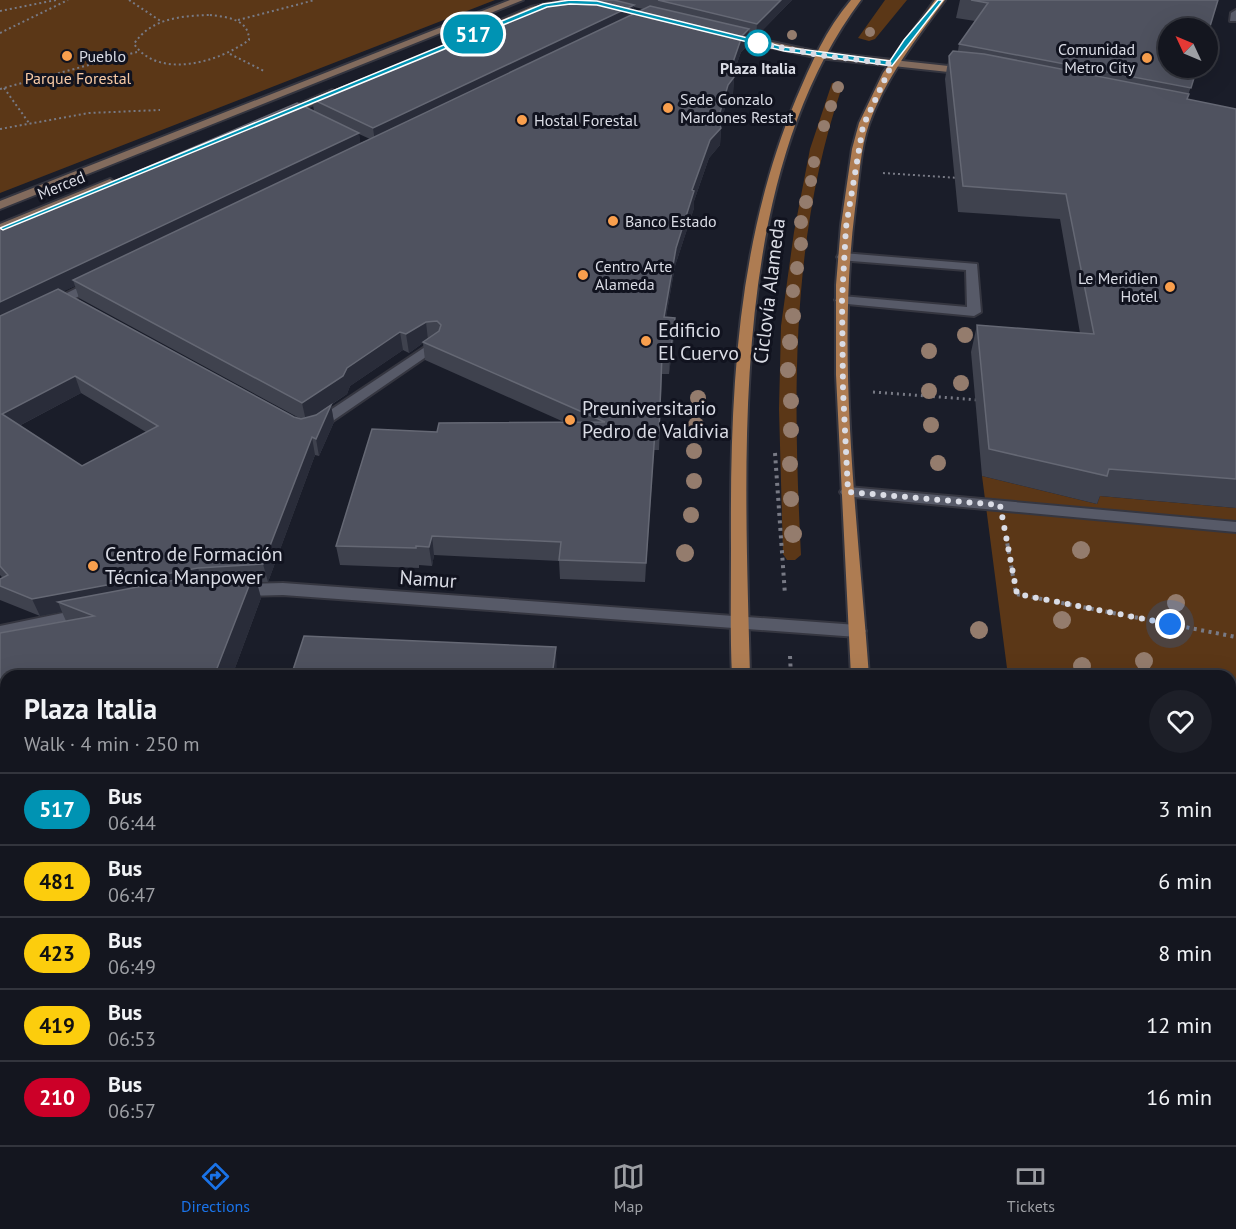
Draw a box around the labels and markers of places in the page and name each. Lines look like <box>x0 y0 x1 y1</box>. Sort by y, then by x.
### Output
marker: Plaza Italia <box>745 30 771 56</box>
place label: Comunidad Metro City <box>1058 39 1136 77</box>
place label: Pueblo <box>79 46 126 66</box>
marker: Pueblo <box>60 49 74 63</box>
marker: Comunidad Metro City <box>1140 51 1154 65</box>
place label: Plaza Italia <box>720 58 796 78</box>
place label: Sede Gonzalo Mardones Restat <box>680 89 794 127</box>
marker: Sede Gonzalo Mardones Restat <box>661 101 675 115</box>
place label: Hostal Forestal <box>534 110 638 130</box>
marker: Hostal Forestal <box>515 113 529 127</box>
place label: Banco Estado <box>625 211 717 231</box>
marker: Banco Estado <box>606 214 620 228</box>
place label: Centro Arte Alameda <box>595 256 672 294</box>
marker: Centro Arte Alameda <box>576 268 590 282</box>
place label: Le Meridien Hotel <box>1078 268 1158 306</box>
marker: Le Meridien Hotel <box>1163 280 1177 294</box>
place label: Edificio El Cuervo <box>658 317 739 366</box>
marker: Edificio El Cuervo <box>639 334 653 348</box>
place label: Preuniversitario Pedro de Valdivia <box>582 395 729 444</box>
marker: Preuniversitario Pedro de Valdivia <box>563 413 577 427</box>
place label: Centro de Formación Técnica Manpower <box>105 541 283 590</box>
marker: Centro de Formación Técnica Manpower <box>86 559 100 573</box>

